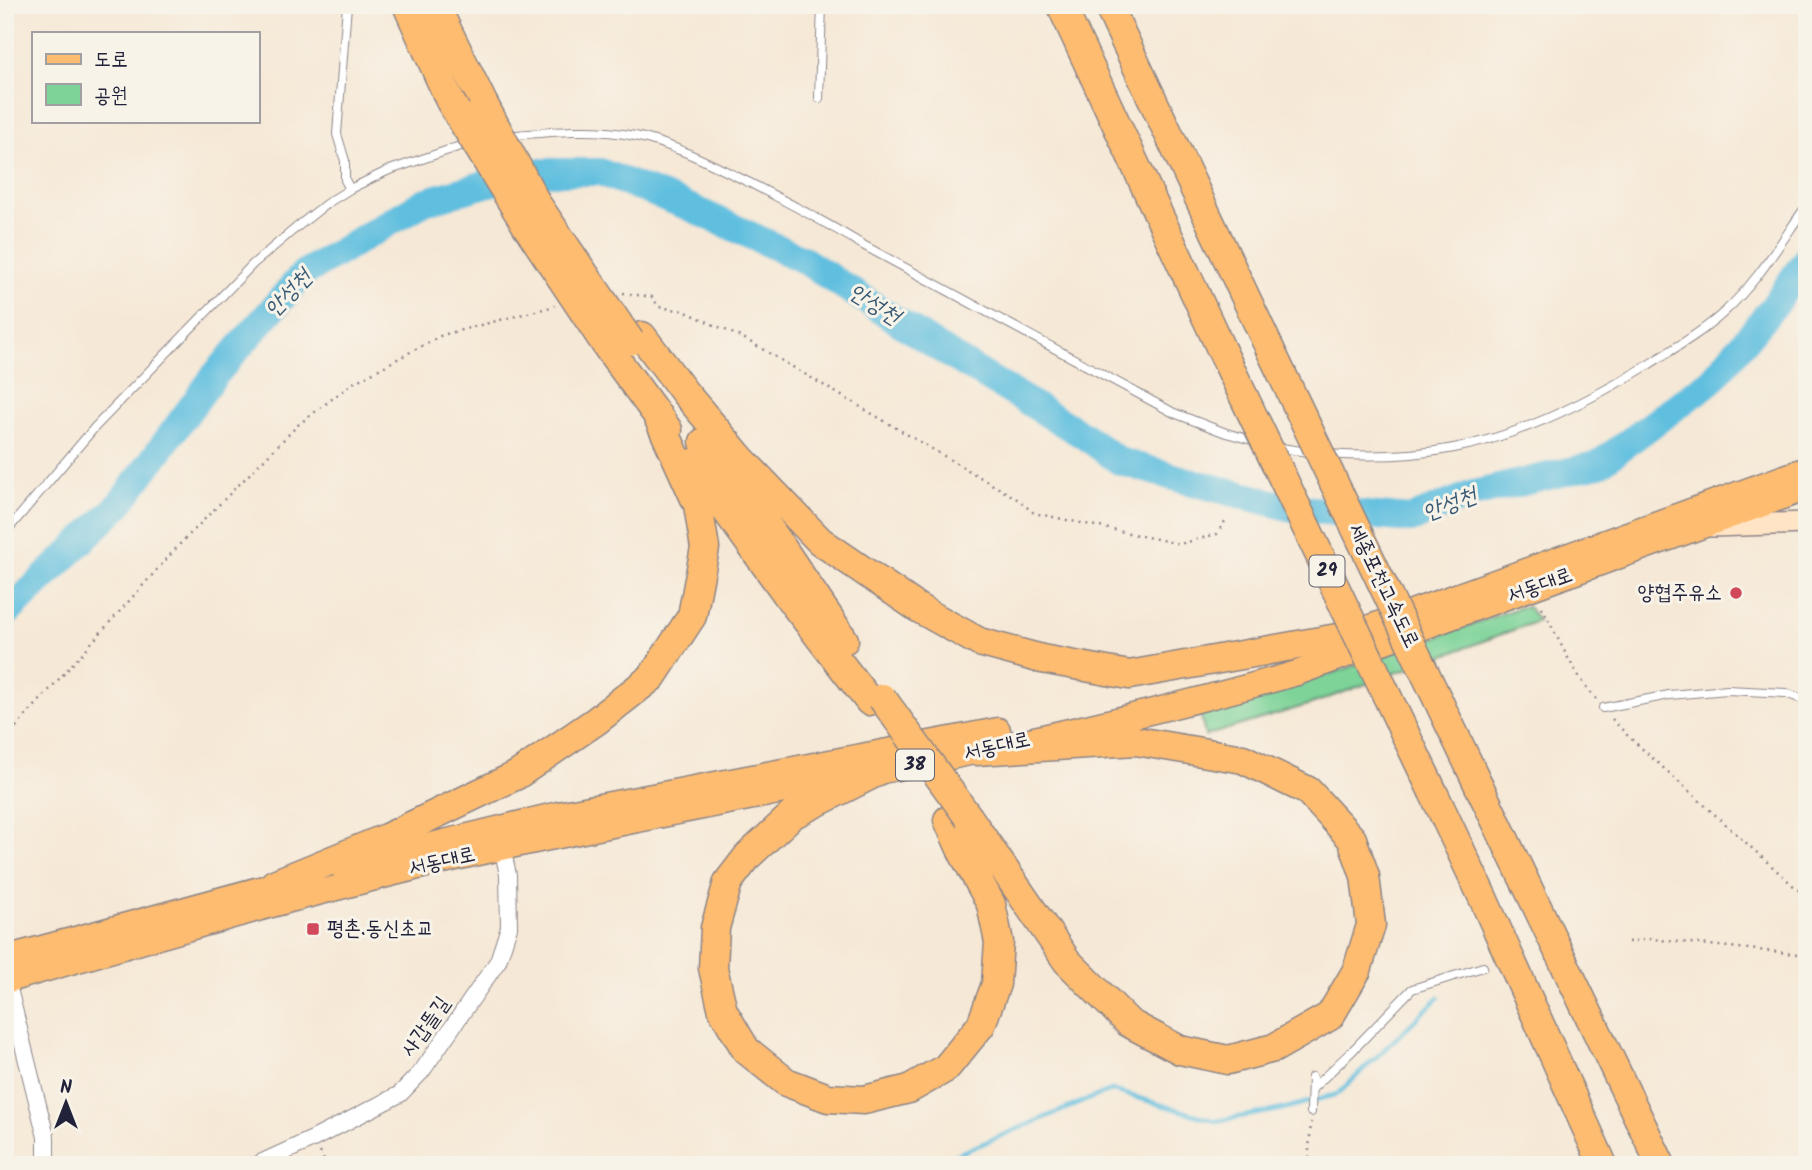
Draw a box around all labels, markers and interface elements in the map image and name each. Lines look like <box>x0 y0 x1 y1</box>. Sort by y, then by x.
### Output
legend <box>32 32 259 122</box>
text: 도로 <box>94 44 128 77</box>
text: 공원 <box>94 80 128 113</box>
water label: 안성천 <box>257 260 323 326</box>
water label: 안성천 <box>841 275 909 336</box>
water label: 안성천 <box>1418 477 1485 532</box>
street label: 세종포천고속도로 <box>1339 518 1427 654</box>
road number: 29 <box>1310 556 1344 586</box>
street label: 서동대로 <box>1503 559 1577 613</box>
place label: 양협주유소 <box>1638 577 1722 610</box>
marker: 양협주유소 <box>1728 585 1744 601</box>
street label: 서동대로 <box>960 723 1034 771</box>
road number: 38 <box>896 750 934 780</box>
street label: 서동대로 <box>405 838 479 886</box>
place label: 평촌.동신초교 <box>327 913 433 946</box>
marker: 평촌.동신초교 <box>305 921 321 937</box>
street label: 사갑뜰길 <box>393 990 459 1064</box>
north arrow <box>32 1068 102 1138</box>
text: N <box>60 1073 72 1103</box>

